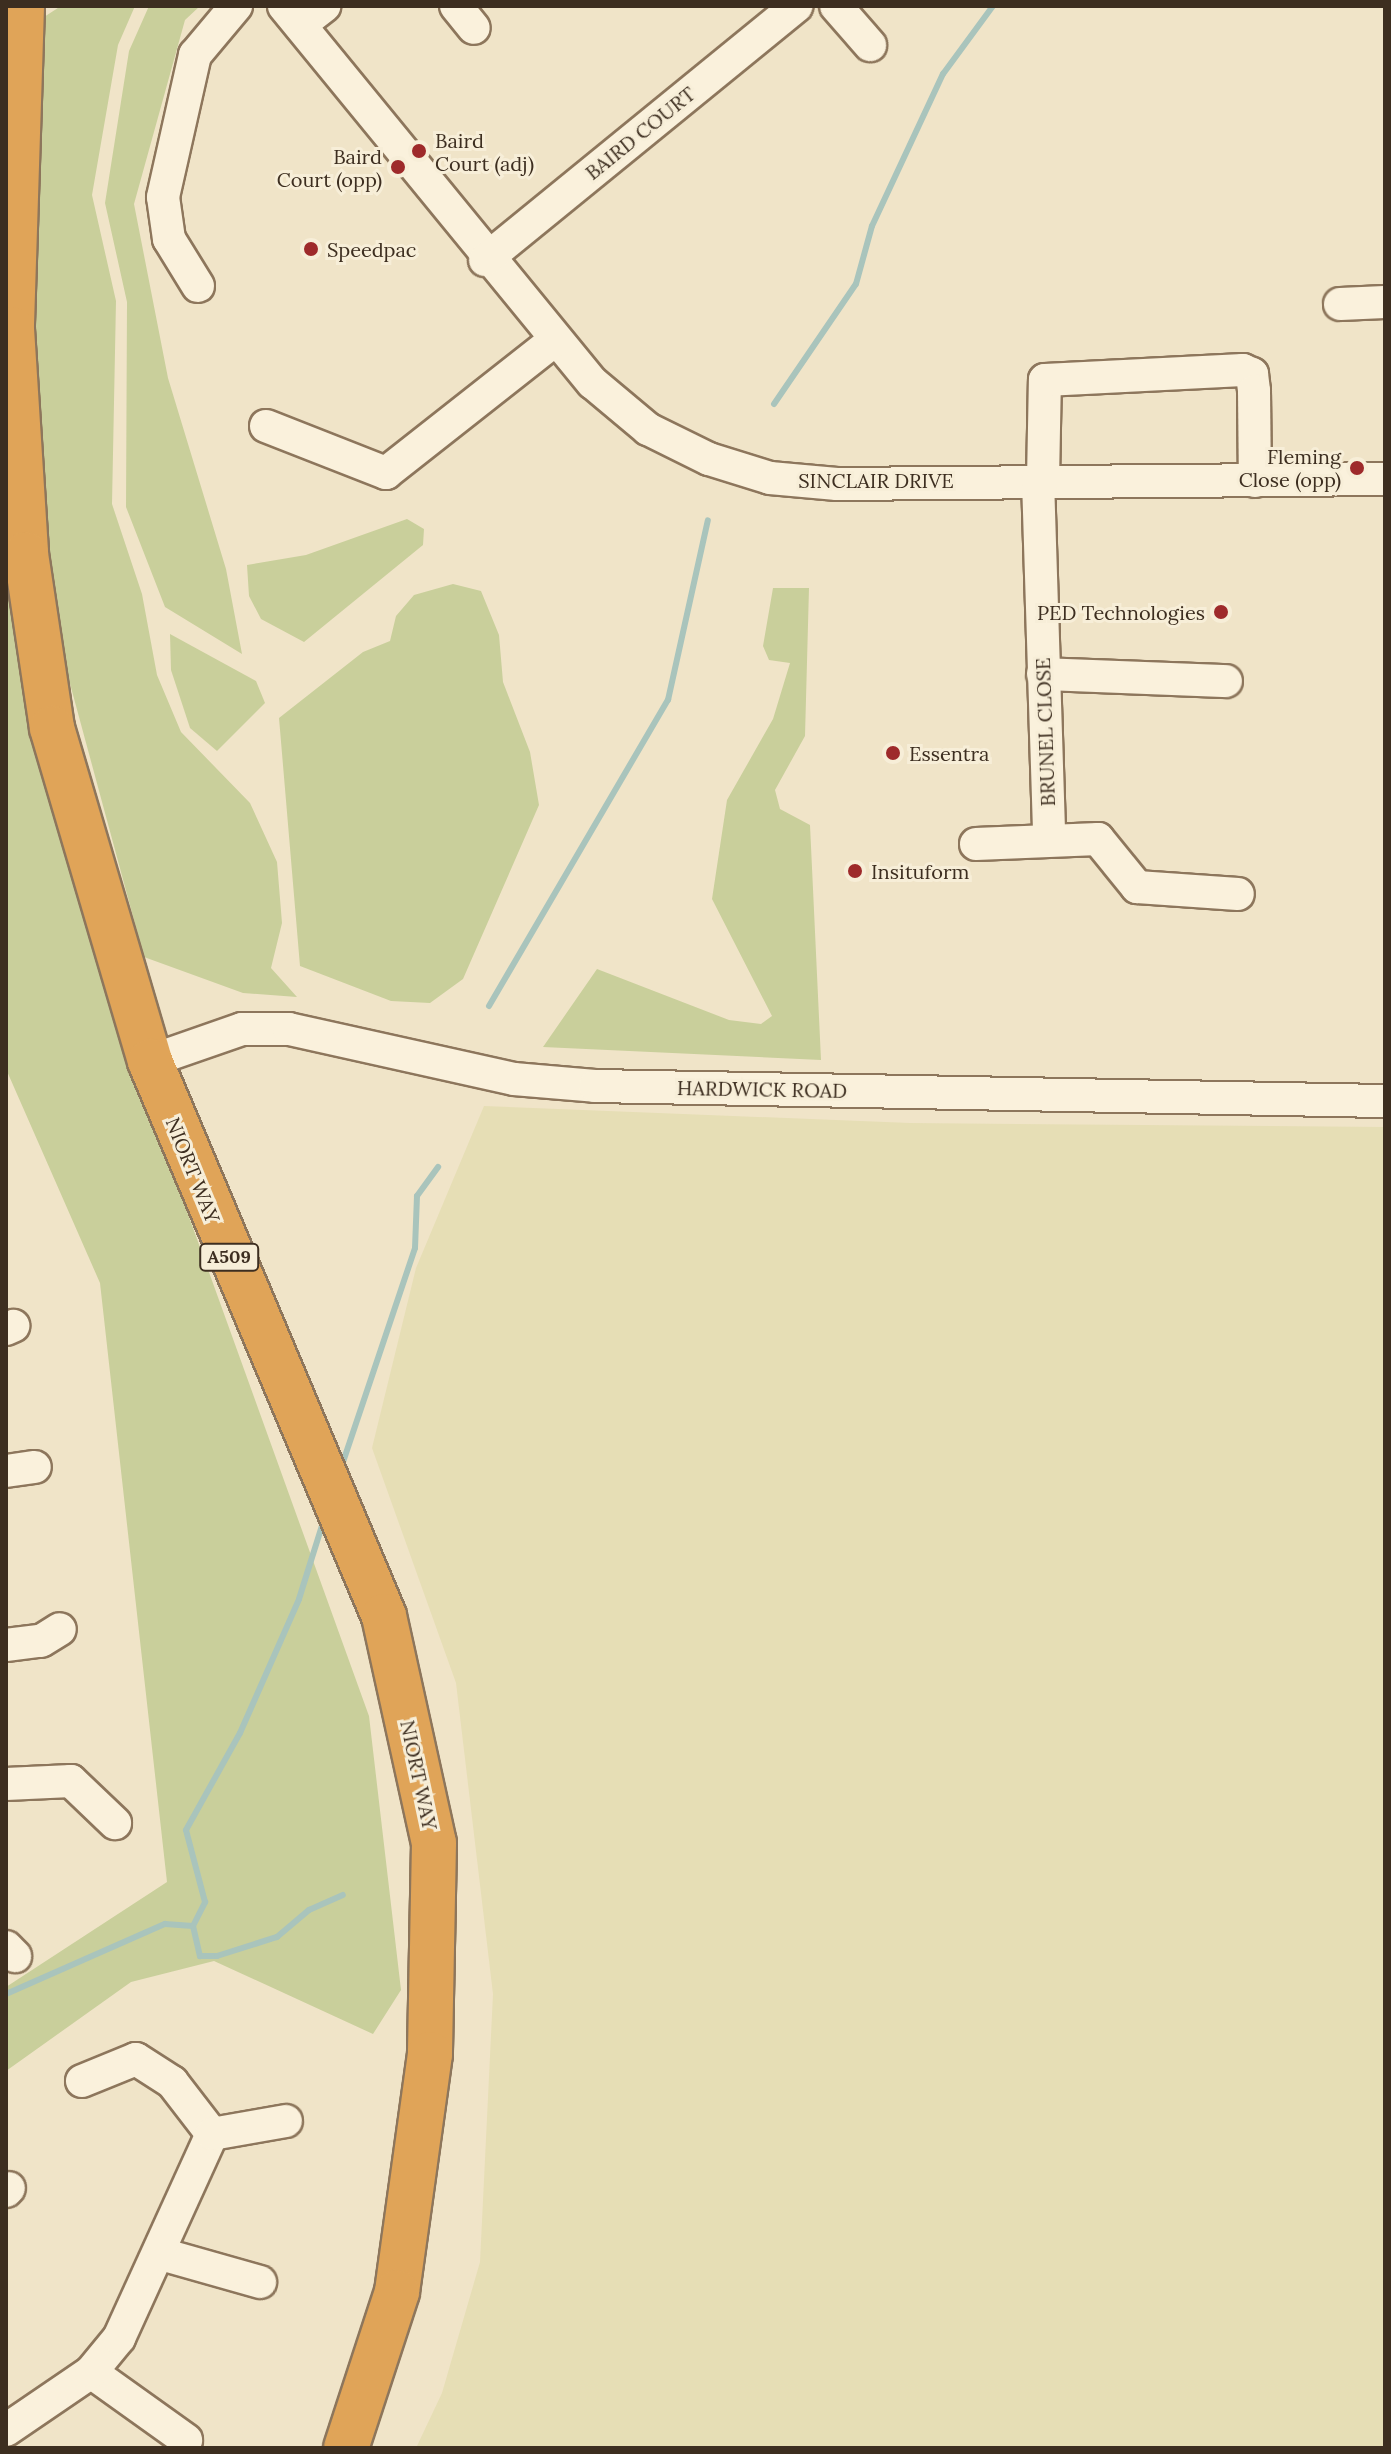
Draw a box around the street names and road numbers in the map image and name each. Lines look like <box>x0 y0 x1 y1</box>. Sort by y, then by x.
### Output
street label: BAIRD COURT <box>580 82 700 184</box>
street label: SINCLAIR DRIVE <box>798 468 954 492</box>
street label: BRUNEL CLOSE <box>1030 657 1060 807</box>
street label: HARDWICK ROAD <box>677 1076 847 1102</box>
street label: NIORT WAY <box>161 1114 225 1226</box>
road number: A509 <box>199 1243 259 1271</box>
street label: NIORT WAY <box>396 1718 442 1832</box>

